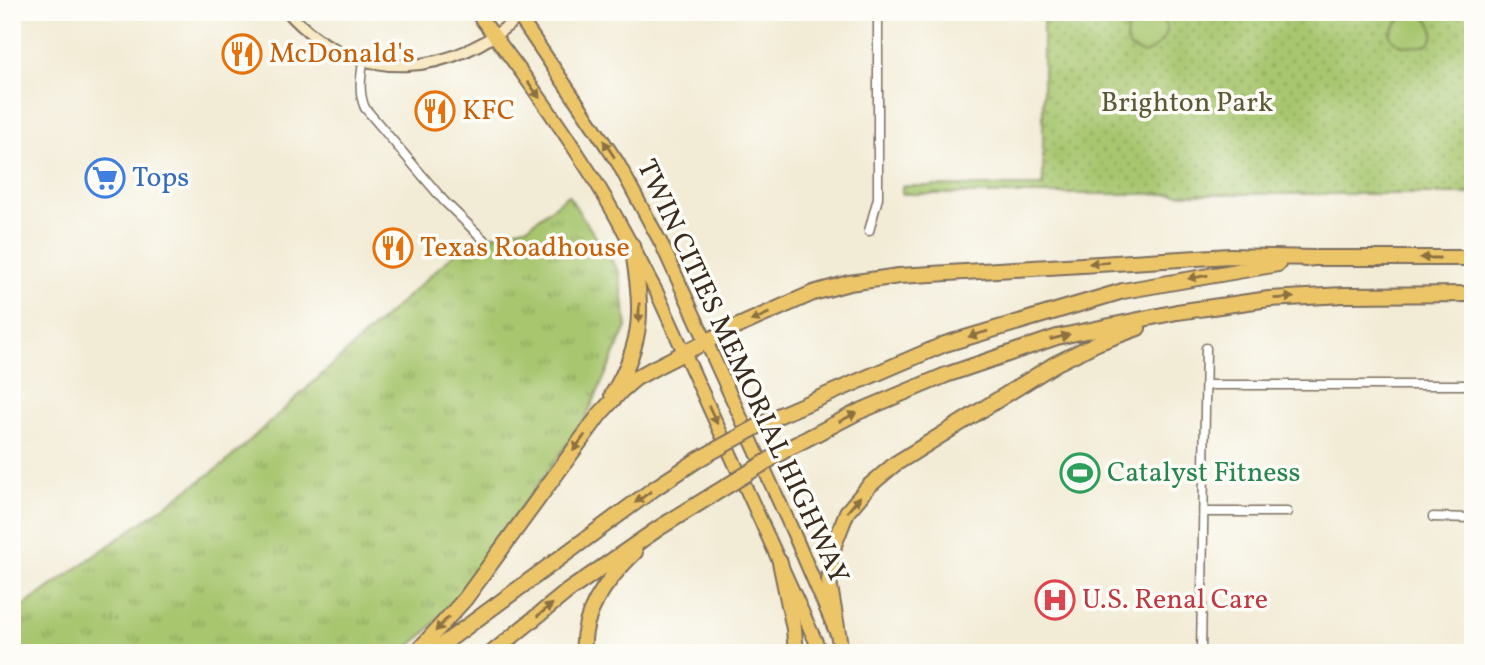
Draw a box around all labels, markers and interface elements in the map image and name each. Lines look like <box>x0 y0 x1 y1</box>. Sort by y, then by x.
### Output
restaurant icon: McDonald's <box>221 33 263 75</box>
place label: McDonald's <box>269 35 415 74</box>
one-way arrow <box>527 81 541 99</box>
park label: Brighton Park <box>1101 84 1273 123</box>
restaurant icon: KFC <box>414 90 456 132</box>
place label: KFC <box>462 92 515 131</box>
one-way arrow <box>602 140 616 158</box>
street label: TWIN CITIES MEMORIAL HIGHWAY <box>626 153 858 591</box>
supermarket icon: Tops <box>84 157 126 199</box>
place label: Tops <box>132 159 189 198</box>
restaurant icon: Texas Roadhouse <box>372 227 414 269</box>
place label: Texas Roadhouse <box>420 229 630 268</box>
one-way arrow <box>1419 252 1441 264</box>
one-way arrow <box>1087 258 1109 269</box>
one-way arrow <box>1187 272 1209 283</box>
one-way arrow <box>1273 293 1295 304</box>
one-way arrow <box>633 302 645 324</box>
one-way arrow <box>749 312 770 323</box>
one-way arrow <box>967 330 988 340</box>
one-way arrow <box>1049 331 1071 342</box>
one-way arrow <box>707 405 719 425</box>
one-way arrow <box>838 412 858 424</box>
one-way arrow <box>572 434 586 452</box>
sports icon: Catalyst Fitness <box>1059 452 1101 494</box>
place label: Catalyst Fitness <box>1107 454 1301 493</box>
one-way arrow <box>634 490 652 504</box>
one-way arrow <box>846 495 861 512</box>
hospital icon: U.S. Renal Care <box>1034 579 1076 621</box>
place label: U.S. Renal Care <box>1082 581 1268 620</box>
one-way arrow <box>536 602 554 617</box>
one-way arrow <box>434 615 450 633</box>

